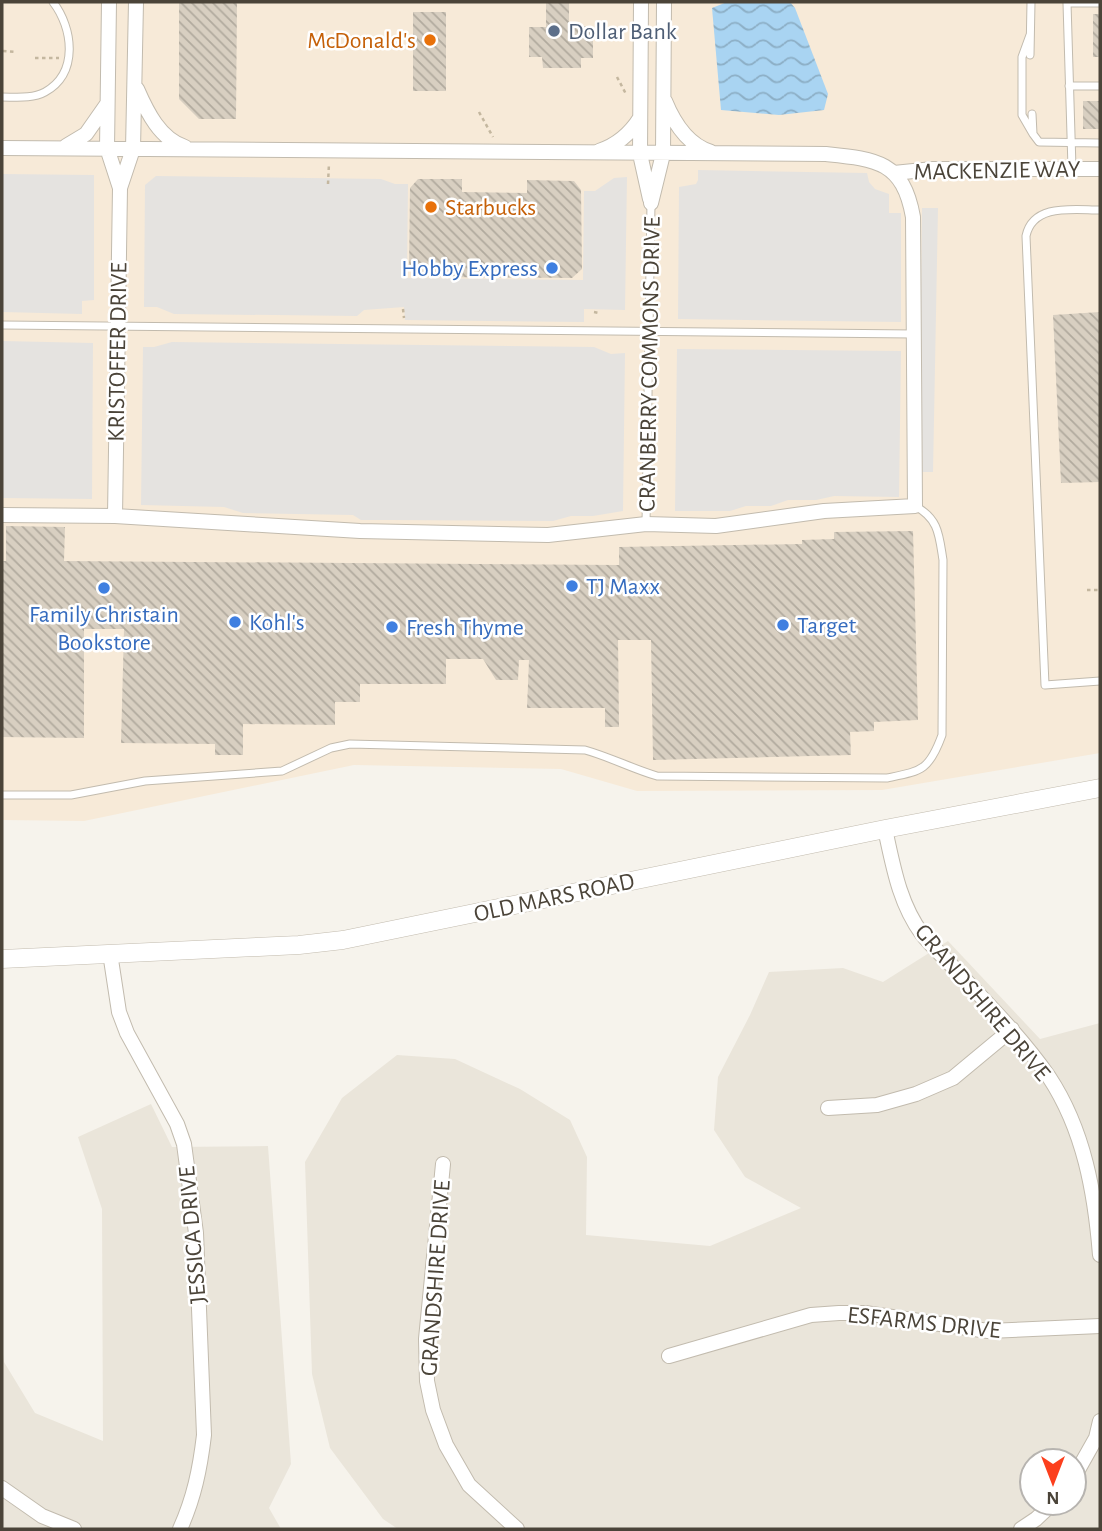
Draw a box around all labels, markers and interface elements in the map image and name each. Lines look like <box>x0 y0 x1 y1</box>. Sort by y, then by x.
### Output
place label: Dollar Bank <box>568 20 677 44</box>
marker: Dollar Bank <box>546 23 562 39</box>
place label: McDonald's <box>307 29 416 53</box>
marker: McDonald's <box>422 32 438 48</box>
street label: MACKENZIE WAY <box>913 158 1081 184</box>
place label: Starbucks <box>445 196 536 220</box>
marker: Starbucks <box>423 199 439 215</box>
street label: CRANBERRY COMMONS DRIVE <box>635 216 665 512</box>
place label: Hobby Express <box>401 257 538 281</box>
marker: Hobby Express <box>544 260 560 276</box>
street label: KRISTOFFER DRIVE <box>104 262 132 442</box>
place label: TJ Maxx <box>586 575 660 599</box>
marker: TJ Maxx <box>564 578 580 594</box>
marker: Family Christain Bookstore <box>96 580 112 596</box>
place label: Family Christain Bookstore <box>29 603 179 655</box>
place label: Kohl's <box>249 611 305 635</box>
marker: Kohl's <box>227 614 243 630</box>
place label: Target <box>797 614 857 638</box>
place label: Fresh Thyme <box>406 616 524 640</box>
marker: Target <box>775 617 791 633</box>
marker: Fresh Thyme <box>384 619 400 635</box>
street label: OLD MARS ROAD <box>472 869 637 927</box>
street label: GRANDSHIRE DRIVE <box>910 920 1055 1086</box>
street label: JESSICA DRIVE <box>175 1165 211 1305</box>
street label: GRANDSHIRE DRIVE <box>417 1179 455 1377</box>
street label: ESFARMS DRIVE <box>846 1303 1002 1343</box>
north arrow <box>1018 1447 1088 1517</box>
text: N <box>1046 1488 1060 1507</box>

